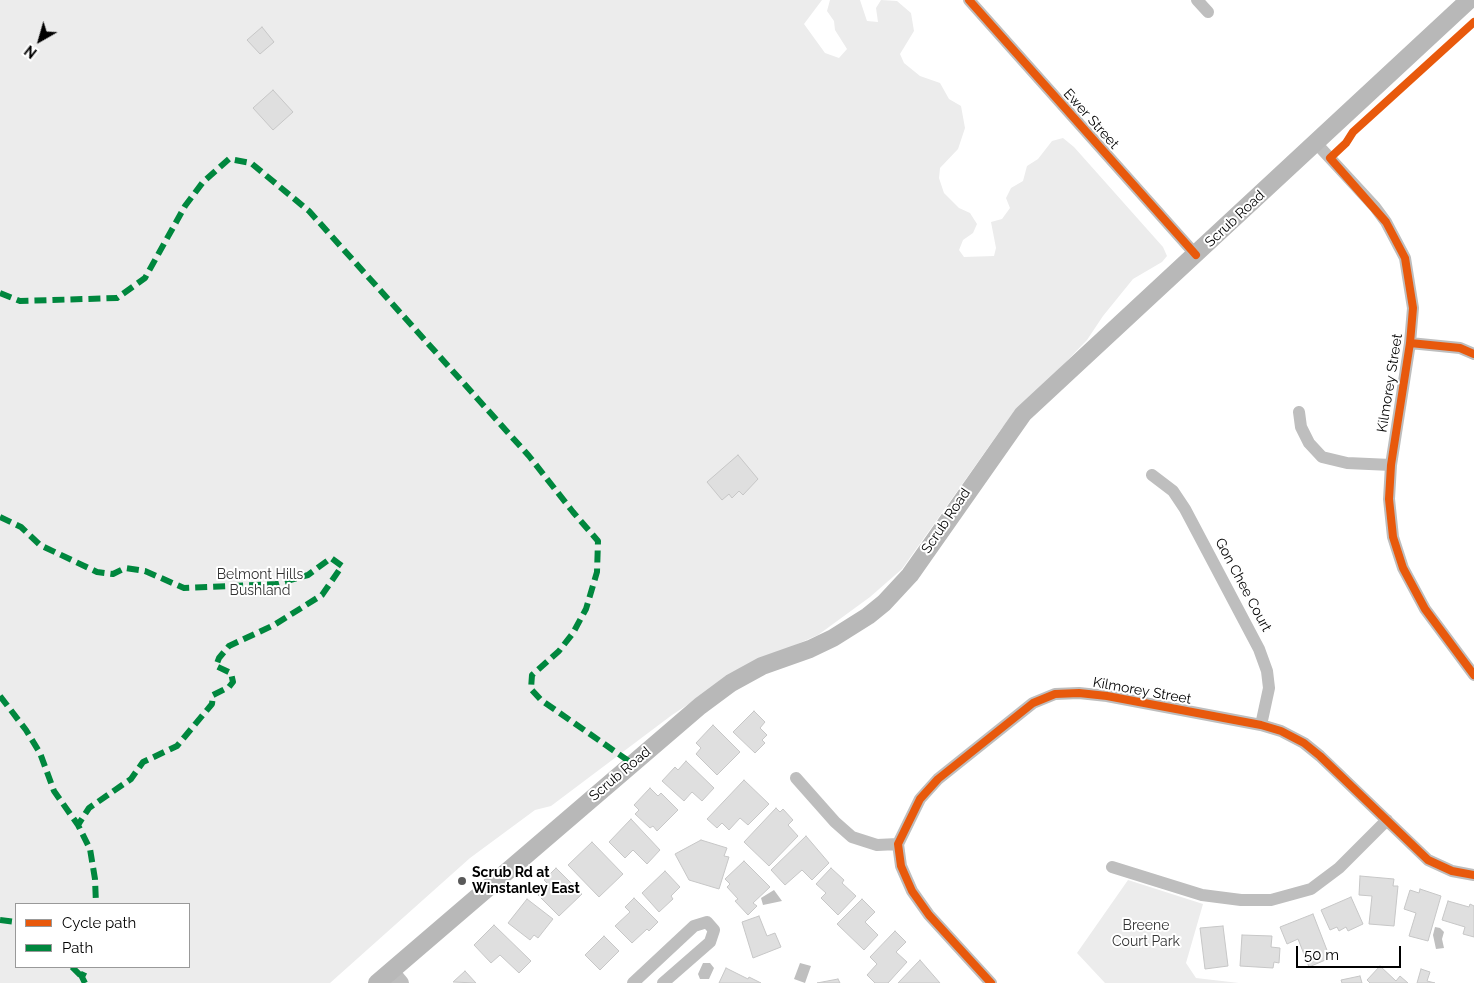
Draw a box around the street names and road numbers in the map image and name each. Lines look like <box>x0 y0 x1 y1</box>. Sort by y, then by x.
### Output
street label: Ewer Street <box>1060 86 1122 152</box>
street label: Scrub Road <box>1202 187 1268 251</box>
street label: Kilmorey Street <box>1374 332 1406 434</box>
street label: Scrub Road <box>918 485 974 557</box>
street label: Gon Chee Court <box>1211 535 1275 635</box>
street label: Kilmorey Street <box>1091 674 1193 708</box>
street label: Scrub Road <box>586 743 654 805</box>

